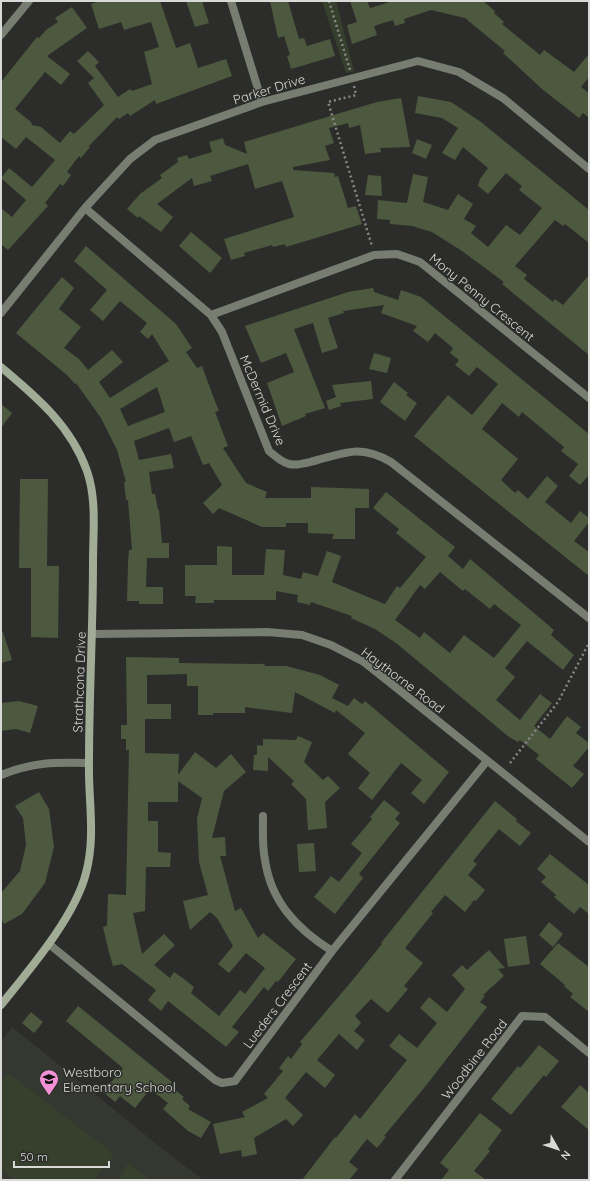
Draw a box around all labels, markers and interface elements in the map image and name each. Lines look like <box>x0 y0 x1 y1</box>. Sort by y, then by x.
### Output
street label: Parker Drive <box>231 70 307 108</box>
street label: Mony Penny Crescent <box>426 250 538 344</box>
street label: McDermid Drive <box>237 352 289 448</box>
street label: Strathcona Drive <box>69 631 89 733</box>
street label: Haythorne Road <box>358 644 448 716</box>
street label: Lueders Crescent <box>239 959 315 1051</box>
street label: Woodbine Road <box>438 1016 510 1102</box>
place label: Westboro Elementary School <box>63 1064 176 1095</box>
school or university icon: Westboro Elementary School <box>38 1068 60 1096</box>
north arrow <box>538 1129 578 1169</box>
scale bar <box>14 1143 109 1169</box>
text: N <box>558 1148 574 1163</box>
text: 50 m <box>20 1149 48 1164</box>

